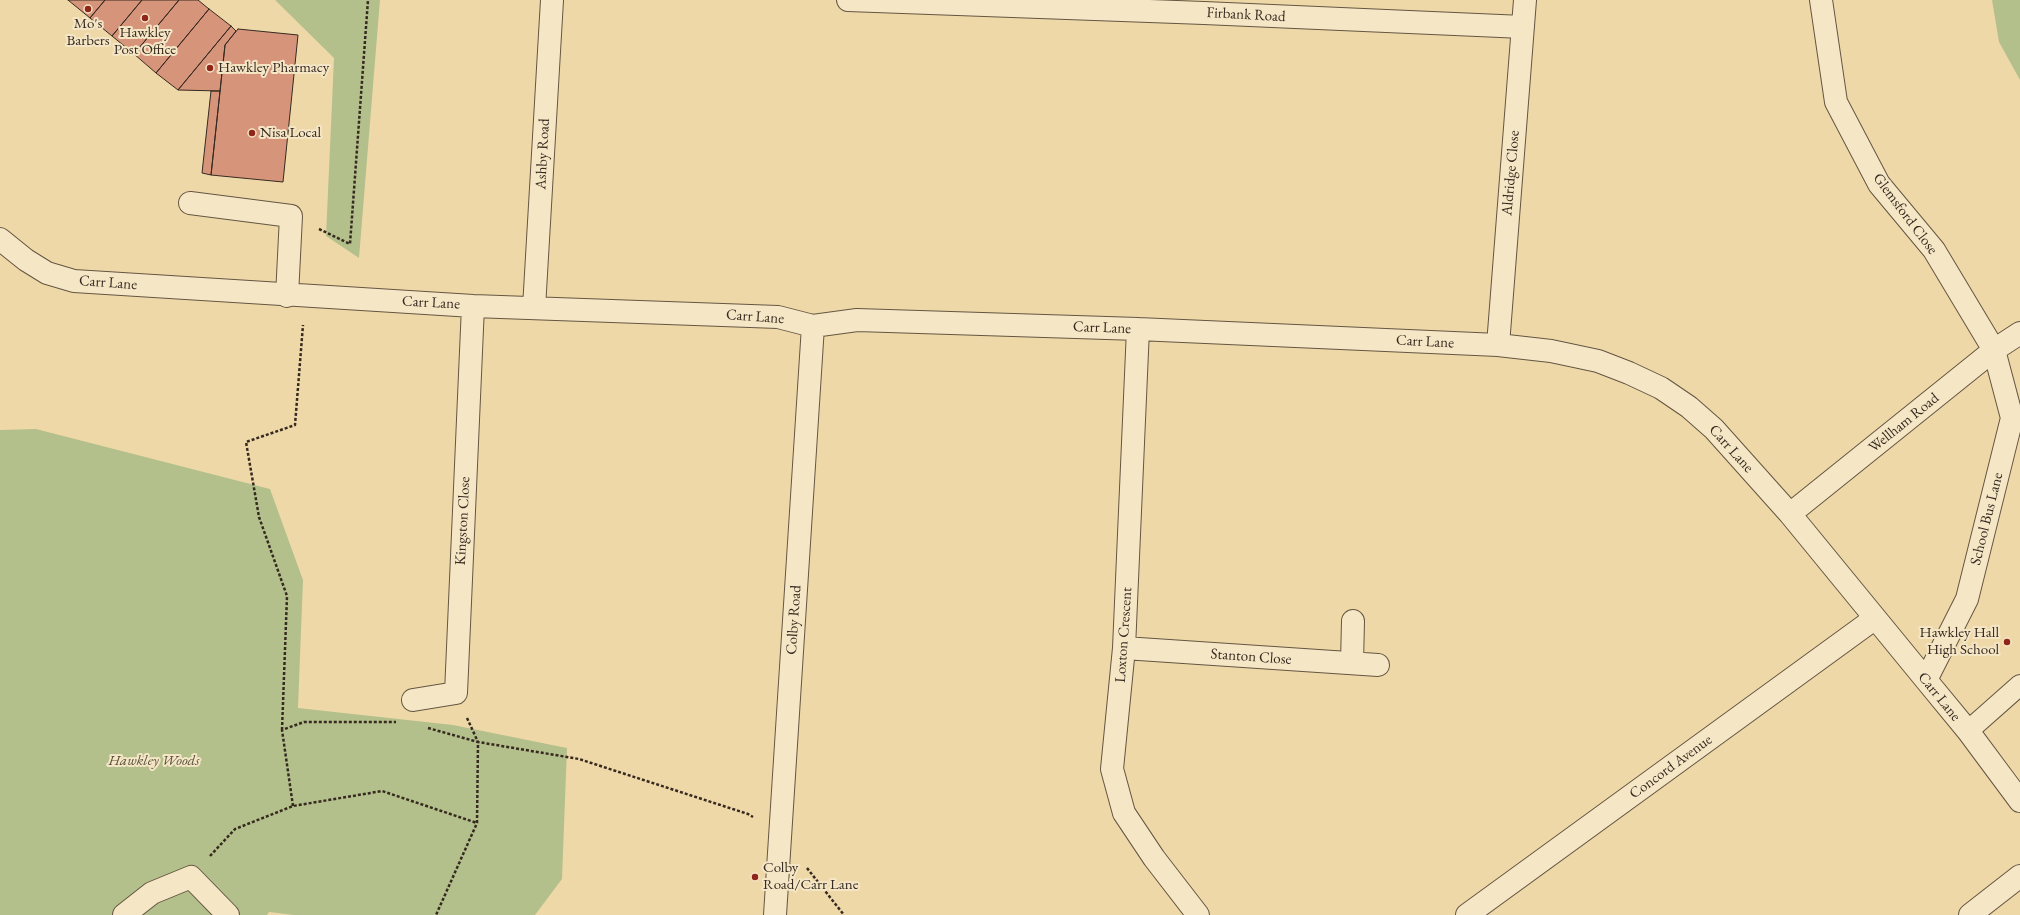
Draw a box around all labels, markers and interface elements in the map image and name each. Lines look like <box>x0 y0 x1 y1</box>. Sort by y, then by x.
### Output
marker: Mo's Barbers <box>83 4 93 14</box>
street label: Firbank Road <box>1206 4 1286 26</box>
marker: Hawkley Post Office <box>140 13 150 23</box>
place label: Mo's Barbers <box>66 15 110 50</box>
place label: Hawkley Post Office <box>114 24 176 59</box>
place label: Hawkley Pharmacy <box>218 59 329 77</box>
marker: Hawkley Pharmacy <box>205 63 215 73</box>
street label: Ashby Road <box>532 118 554 190</box>
place label: Nisa Local <box>260 124 321 142</box>
marker: Nisa Local <box>247 128 257 138</box>
street label: Aldridge Close <box>1498 130 1524 216</box>
street label: Glemsford Close <box>1869 170 1941 258</box>
street label: Carr Lane <box>78 272 138 294</box>
street label: Carr Lane <box>401 292 461 314</box>
street label: Carr Lane <box>725 306 785 328</box>
street label: Carr Lane <box>1073 318 1131 338</box>
street label: Carr Lane <box>1395 331 1455 353</box>
street label: Wellham Road <box>1865 389 1943 457</box>
street label: Carr Lane <box>1705 421 1757 477</box>
street label: School Bus Lane <box>1967 471 2007 567</box>
street label: Kingston Close <box>452 476 474 566</box>
street label: Colby Road <box>783 585 805 655</box>
street label: Loxton Crescent <box>1112 587 1136 683</box>
place label: Hawkley Hall High School <box>1920 624 1999 659</box>
marker: Hawkley Hall High School <box>2002 637 2012 647</box>
street label: Stanton Close <box>1210 645 1292 669</box>
street label: Carr Lane <box>1914 669 1964 725</box>
street label: Concord Avenue <box>1626 731 1716 803</box>
park label: Hawkley Woods <box>109 752 199 770</box>
place label: Colby Road/Carr Lane <box>763 859 859 894</box>
marker: Colby Road/Carr Lane <box>750 872 760 882</box>

